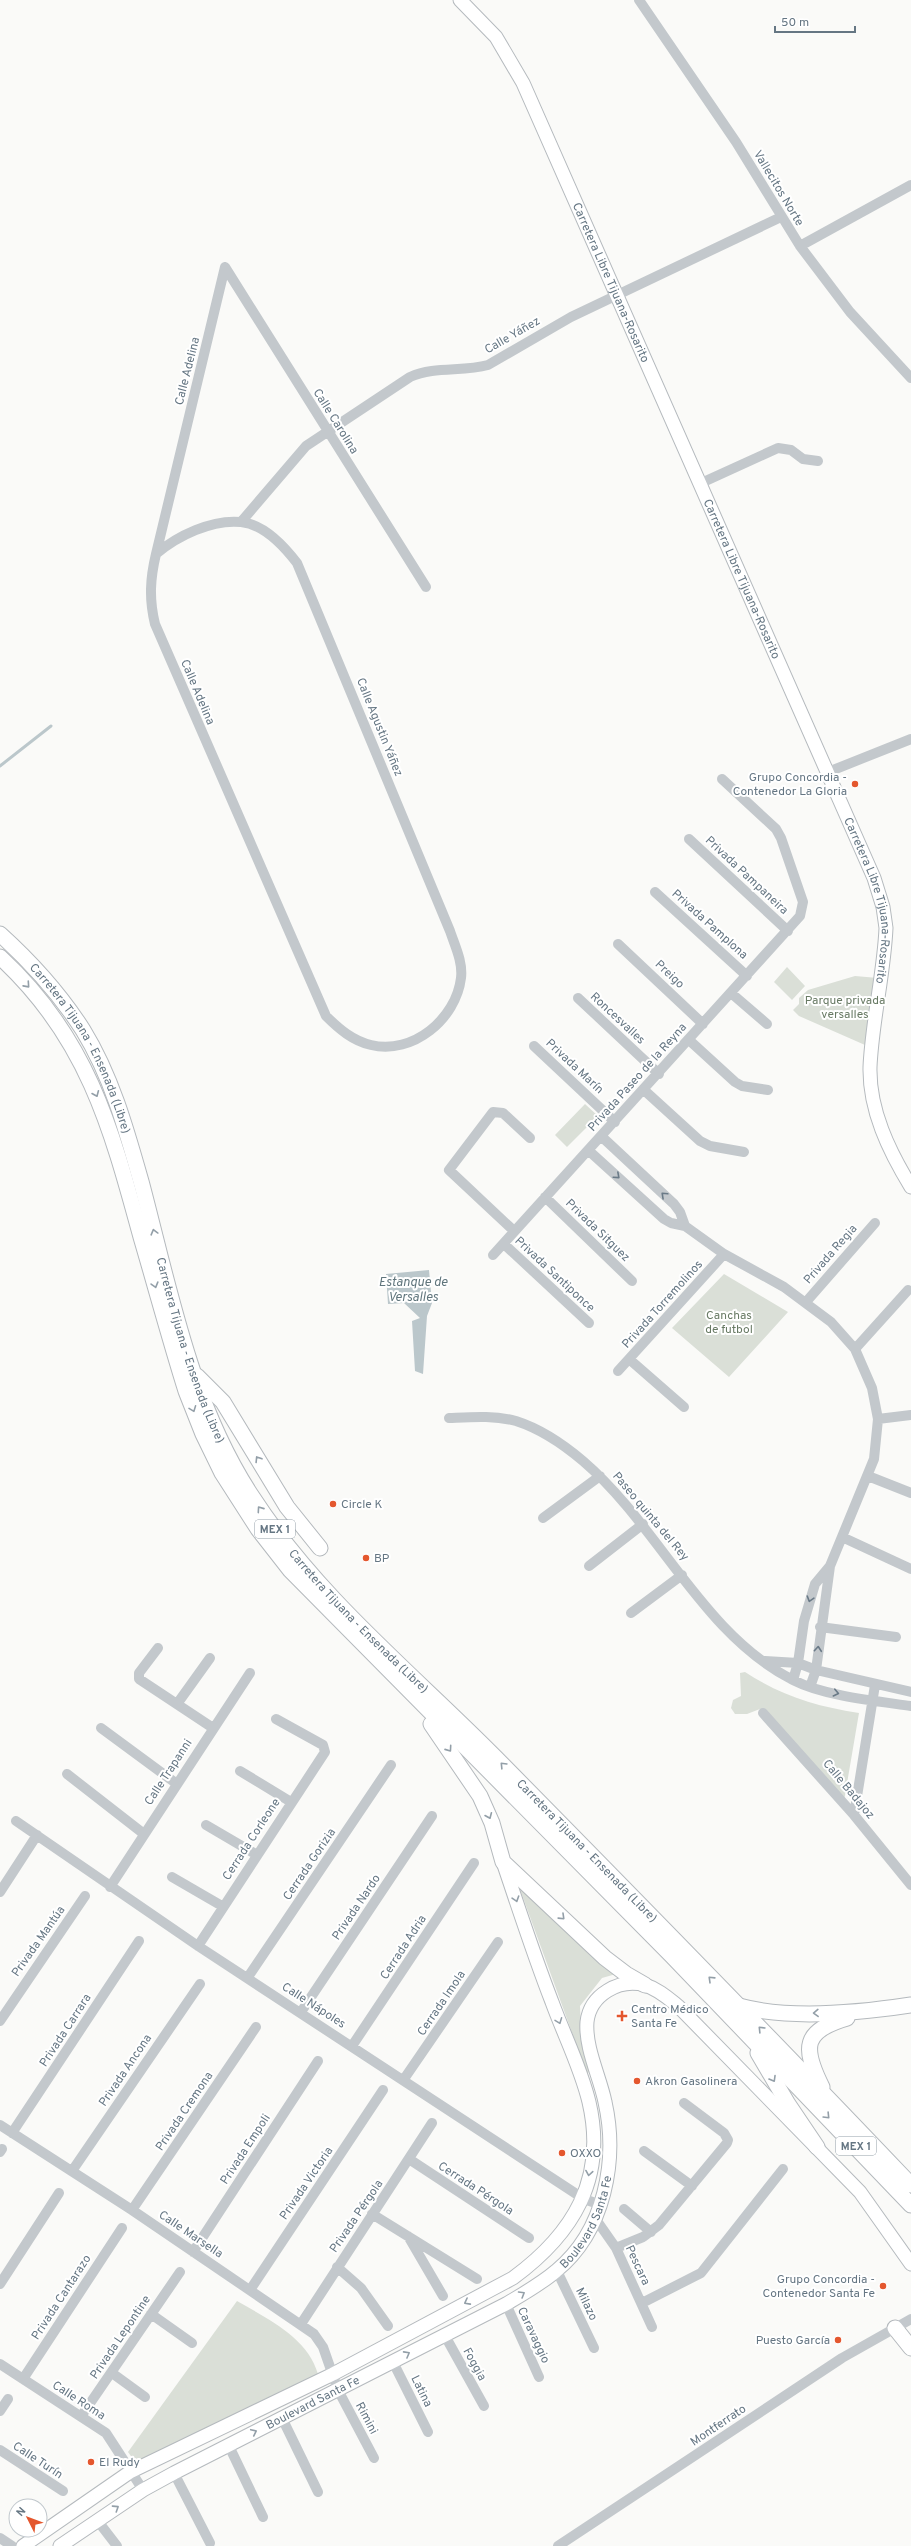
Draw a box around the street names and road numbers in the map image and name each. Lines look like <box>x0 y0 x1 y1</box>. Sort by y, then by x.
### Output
street label: Vallecitos Norte <box>749 148 807 229</box>
street label: Carretera Libre Tijuana-Rosarito <box>568 200 653 366</box>
street label: Calle Yáñez <box>482 314 543 358</box>
street label: Calle Adelina <box>172 335 204 407</box>
street label: Calle Carolina <box>309 386 362 457</box>
street label: Carretera Libre Tijuana-Rosarito <box>699 497 783 662</box>
street label: Calle Adelina <box>176 657 218 728</box>
street label: Calle Agustin Yáñez <box>352 676 406 779</box>
street label: Carretera Libre Tijuana-Rosarito <box>839 815 893 985</box>
street label: Privada Pampaneira <box>701 833 791 918</box>
street label: Privada Pamplona <box>668 886 751 963</box>
street label: Preigo <box>651 957 688 993</box>
street label: Carretera Tijuana - Ensenada (Libre) <box>25 960 134 1136</box>
street label: Roncesvalles <box>586 989 648 1048</box>
street label: Privada Paseo de la Reyna <box>585 1020 691 1135</box>
street label: Privada Marín <box>542 1036 607 1098</box>
street label: Privada Sitguez <box>562 1196 633 1266</box>
street label: Privada Regia <box>800 1221 861 1288</box>
street label: Privada Santiponce <box>511 1233 598 1316</box>
street label: Carretera Tijuana - Ensenada (Libre) <box>152 1256 228 1446</box>
street label: Privada Torremolinos <box>619 1257 707 1352</box>
street label: Paseo quinta del Rey <box>608 1469 692 1564</box>
road number: MEX 1 <box>255 1520 295 1538</box>
street label: Carretera Tijuana - Ensenada (Libre) <box>284 1546 431 1697</box>
street label: Calle Trapanni <box>141 1736 196 1809</box>
street label: Calle Badajoz <box>819 1756 878 1823</box>
street label: Carretera Tijuana - Ensenada (Libre) <box>512 1776 660 1926</box>
street label: Cerrada Corleone <box>219 1795 284 1884</box>
street label: Cerrada Gorizia <box>280 1825 340 1904</box>
street label: Privada Nardo <box>329 1871 385 1943</box>
street label: Privada Mantúa <box>8 1903 69 1980</box>
street label: Cerrada Adria <box>377 1912 431 1983</box>
street label: Cerrada Imola <box>414 1968 470 2039</box>
street label: Calle Nápoles <box>278 1979 349 2032</box>
street label: Privada Carrara <box>36 1991 95 2070</box>
street label: Privada Ancona <box>96 2031 156 2110</box>
street label: Privada Cremona <box>152 2069 217 2154</box>
street label: Privada Empoli <box>217 2111 275 2188</box>
road number: MEX 1 <box>836 2137 876 2155</box>
street label: Privada Victoria <box>276 2144 337 2223</box>
street label: Cerrada Pérgola <box>435 2158 516 2219</box>
street label: Boulevard Santa Fe <box>557 2175 616 2273</box>
street label: Privada Pérgola <box>326 2177 387 2256</box>
street label: Calle Marsella <box>155 2207 226 2262</box>
street label: Pescara <box>621 2243 653 2288</box>
street label: Privada Cantarazo <box>28 2252 96 2343</box>
street label: Milazo <box>571 2285 601 2324</box>
street label: Privada Lepontine <box>87 2293 155 2383</box>
street label: Caravaggio <box>513 2305 553 2367</box>
street label: Foggia <box>459 2345 490 2384</box>
street label: Boulevard Santa Fe <box>263 2373 363 2434</box>
street label: Latina <box>407 2373 436 2410</box>
street label: Calle Roma <box>49 2378 108 2424</box>
street label: Rimini <box>351 2400 381 2437</box>
street label: Montferrato <box>688 2401 750 2450</box>
street label: Calle Turín <box>9 2439 66 2483</box>

